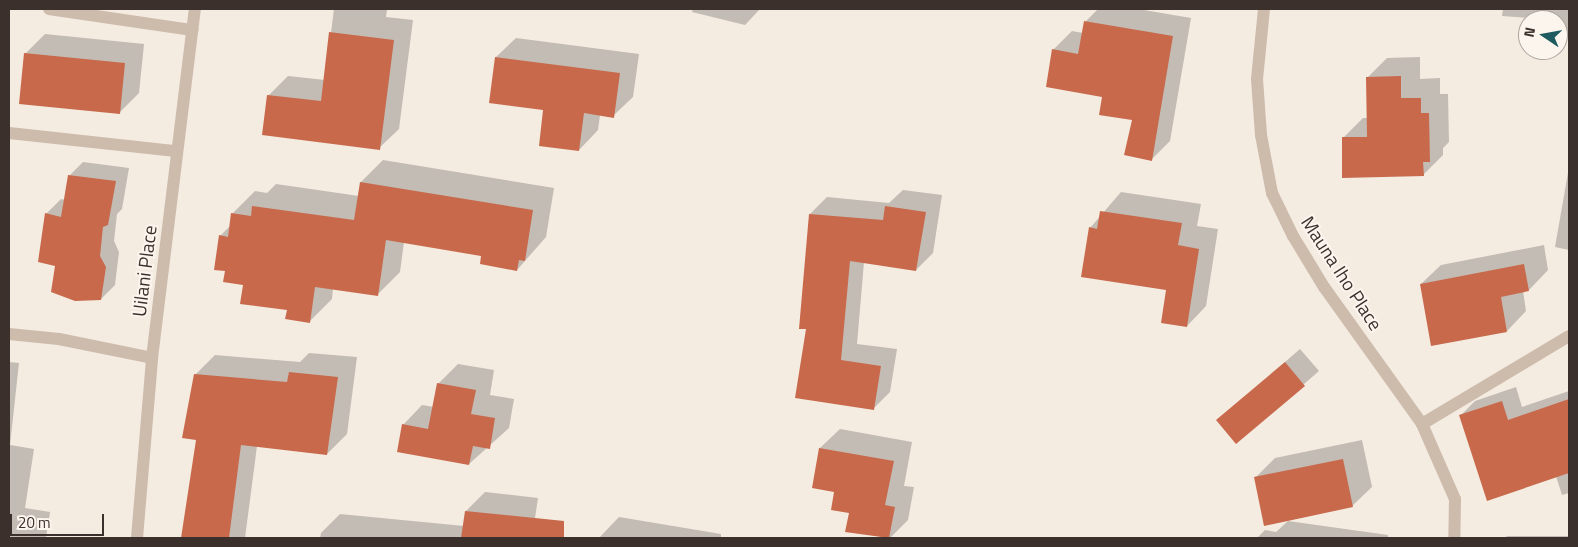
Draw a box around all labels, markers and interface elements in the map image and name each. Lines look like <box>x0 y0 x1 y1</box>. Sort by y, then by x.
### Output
north arrow <box>1518 10 1568 60</box>
text: N <box>1518 25 1540 39</box>
street label: Mauna Iho Place <box>1297 212 1387 334</box>
street label: Uilani Place <box>127 224 161 318</box>
scale bar <box>12 504 106 536</box>
text: 20 m <box>18 511 51 534</box>

